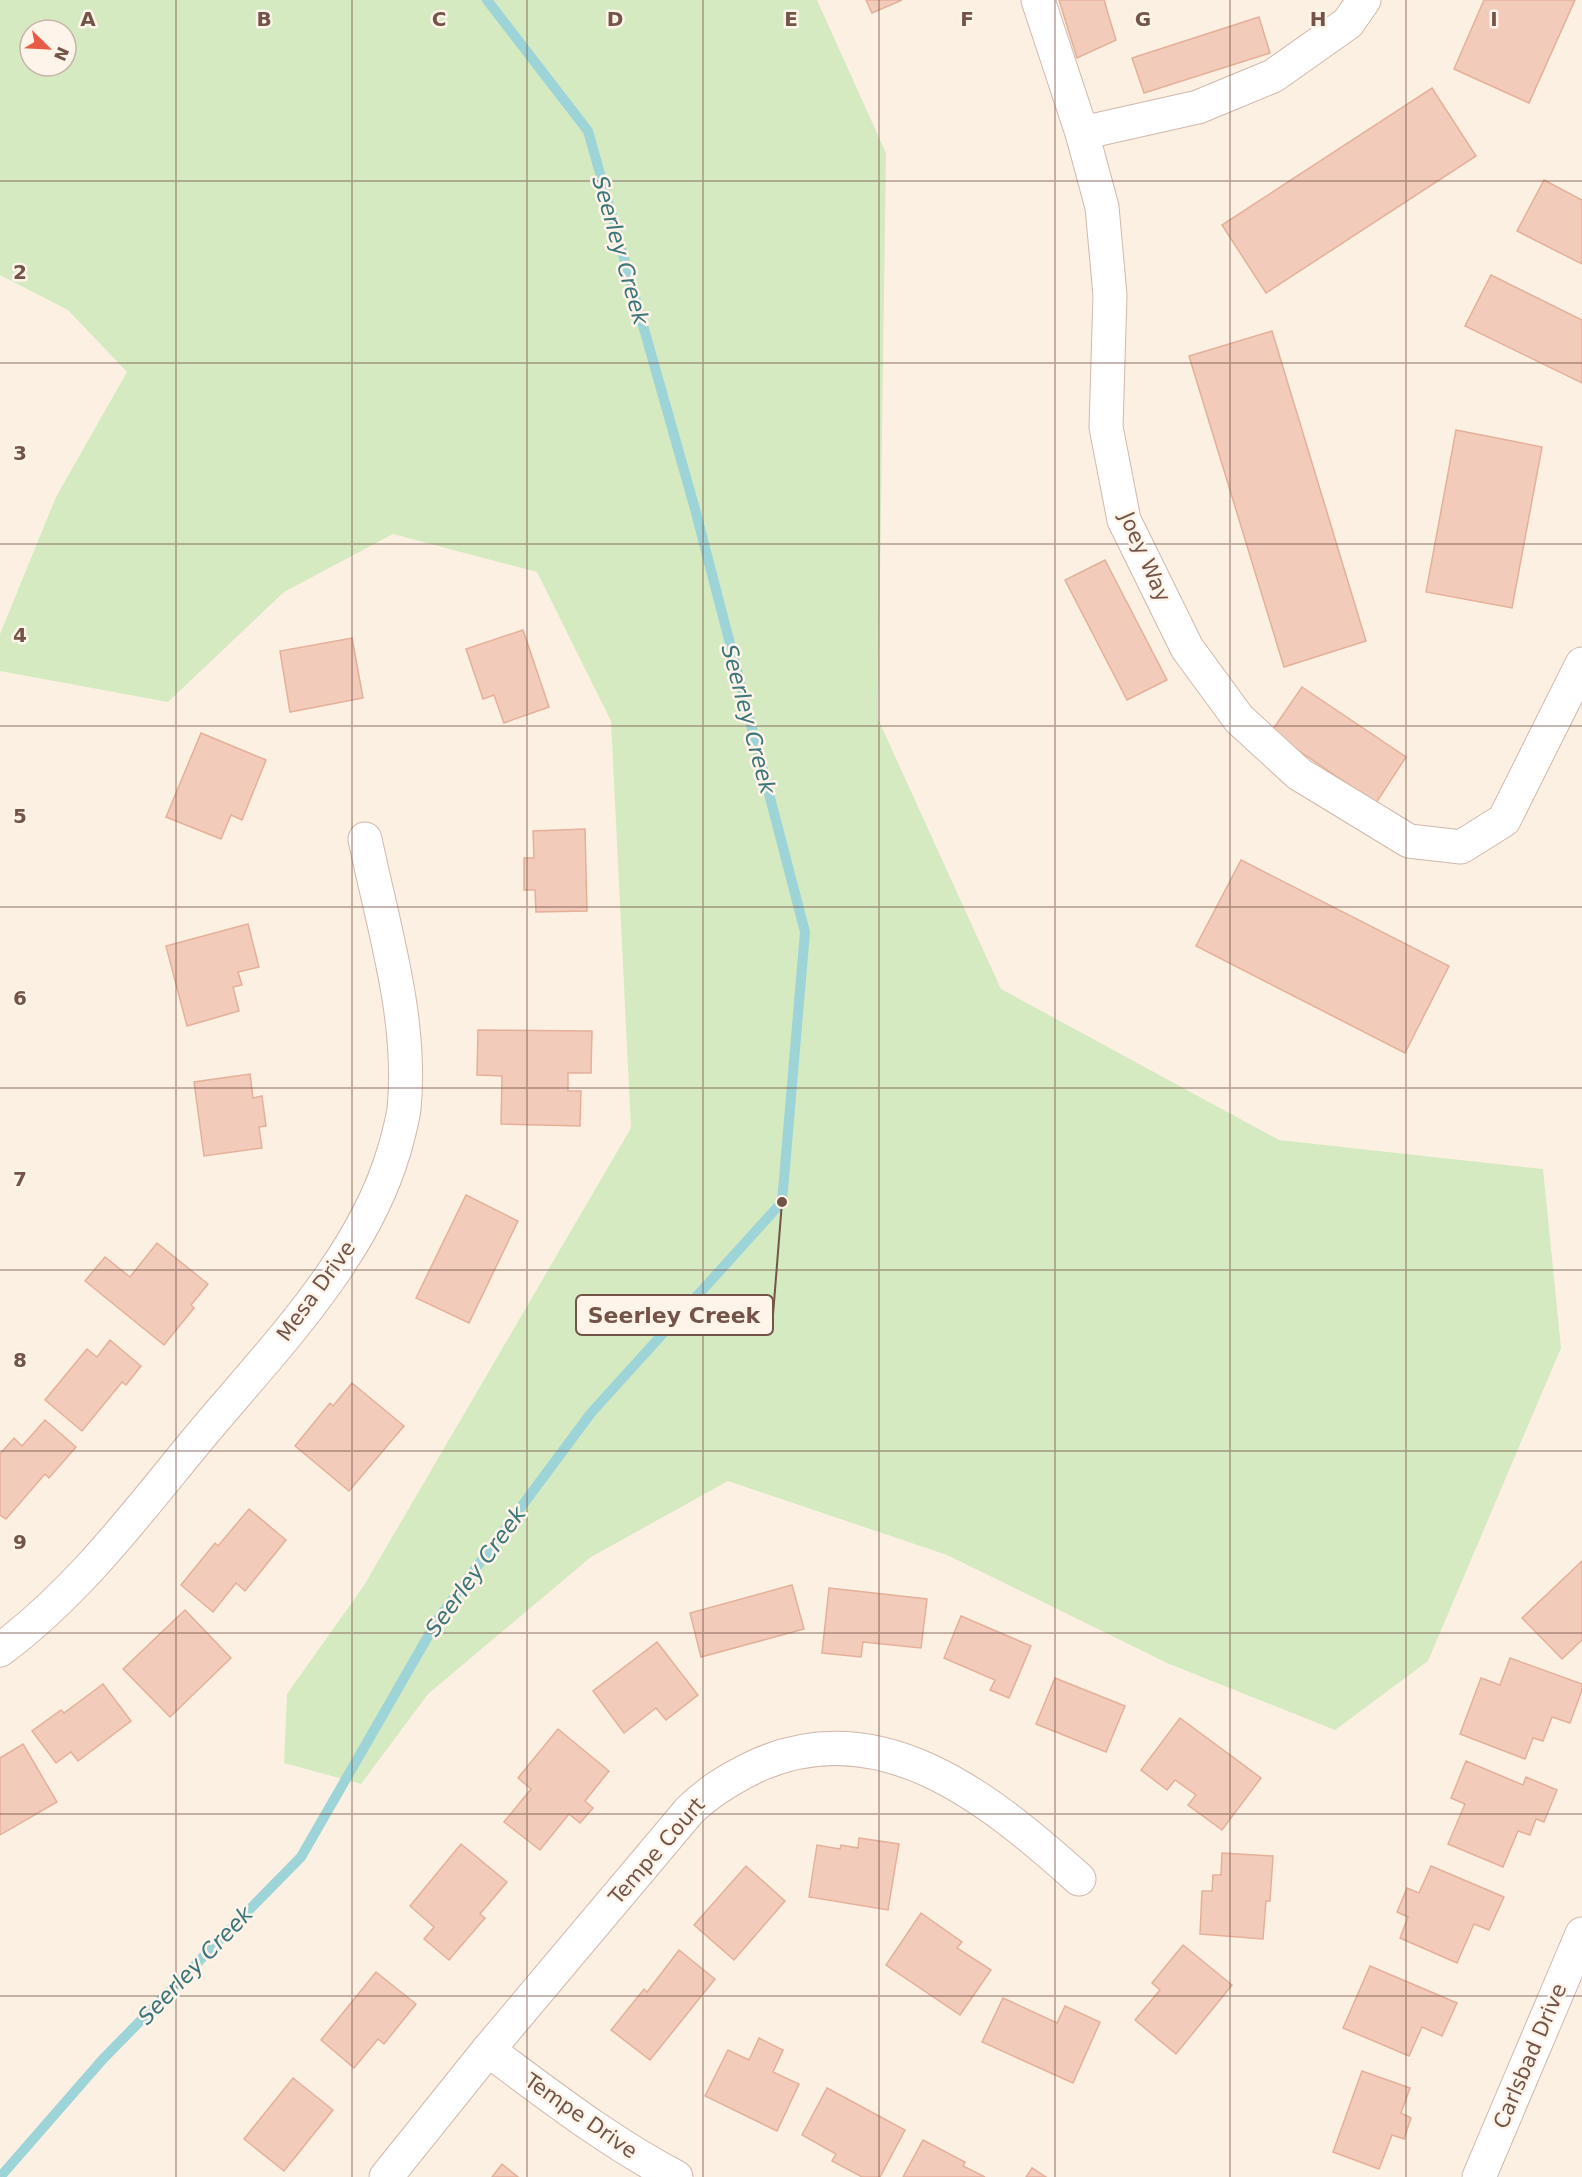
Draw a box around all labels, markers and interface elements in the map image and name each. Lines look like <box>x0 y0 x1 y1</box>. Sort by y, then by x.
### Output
text: A <box>80 7 96 31</box>
text: B <box>256 7 272 31</box>
text: C <box>432 7 446 31</box>
text: D <box>607 7 623 31</box>
text: E <box>784 7 798 31</box>
text: F <box>960 7 974 31</box>
text: G <box>1135 7 1151 31</box>
text: H <box>1310 7 1326 31</box>
text: I <box>1490 7 1498 31</box>
north arrow <box>18 18 78 78</box>
text: N <box>50 44 73 64</box>
water label: Seerley Creek <box>587 173 654 329</box>
text: 2 <box>13 260 27 284</box>
text: 3 <box>13 441 27 465</box>
street label: Joey Way <box>1114 507 1175 606</box>
text: 4 <box>13 623 27 647</box>
water label: Seerley Creek <box>717 642 781 798</box>
text: 5 <box>13 804 27 828</box>
text: 6 <box>13 986 27 1010</box>
text: 7 <box>13 1167 27 1191</box>
street label: Mesa Drive <box>272 1236 360 1346</box>
callout: Seerley Creek <box>576 1295 773 1335</box>
text: Seerley Creek <box>588 1303 762 1328</box>
text: 8 <box>13 1348 27 1372</box>
water label: Seerley Creek <box>420 1501 532 1641</box>
text: 9 <box>13 1530 27 1554</box>
street label: Tempe Court <box>604 1793 710 1910</box>
water label: Seerley Creek <box>133 1900 259 2029</box>
street label: Carlsbad Drive <box>1489 1980 1571 2132</box>
street label: Tempe Drive <box>519 2068 642 2164</box>

